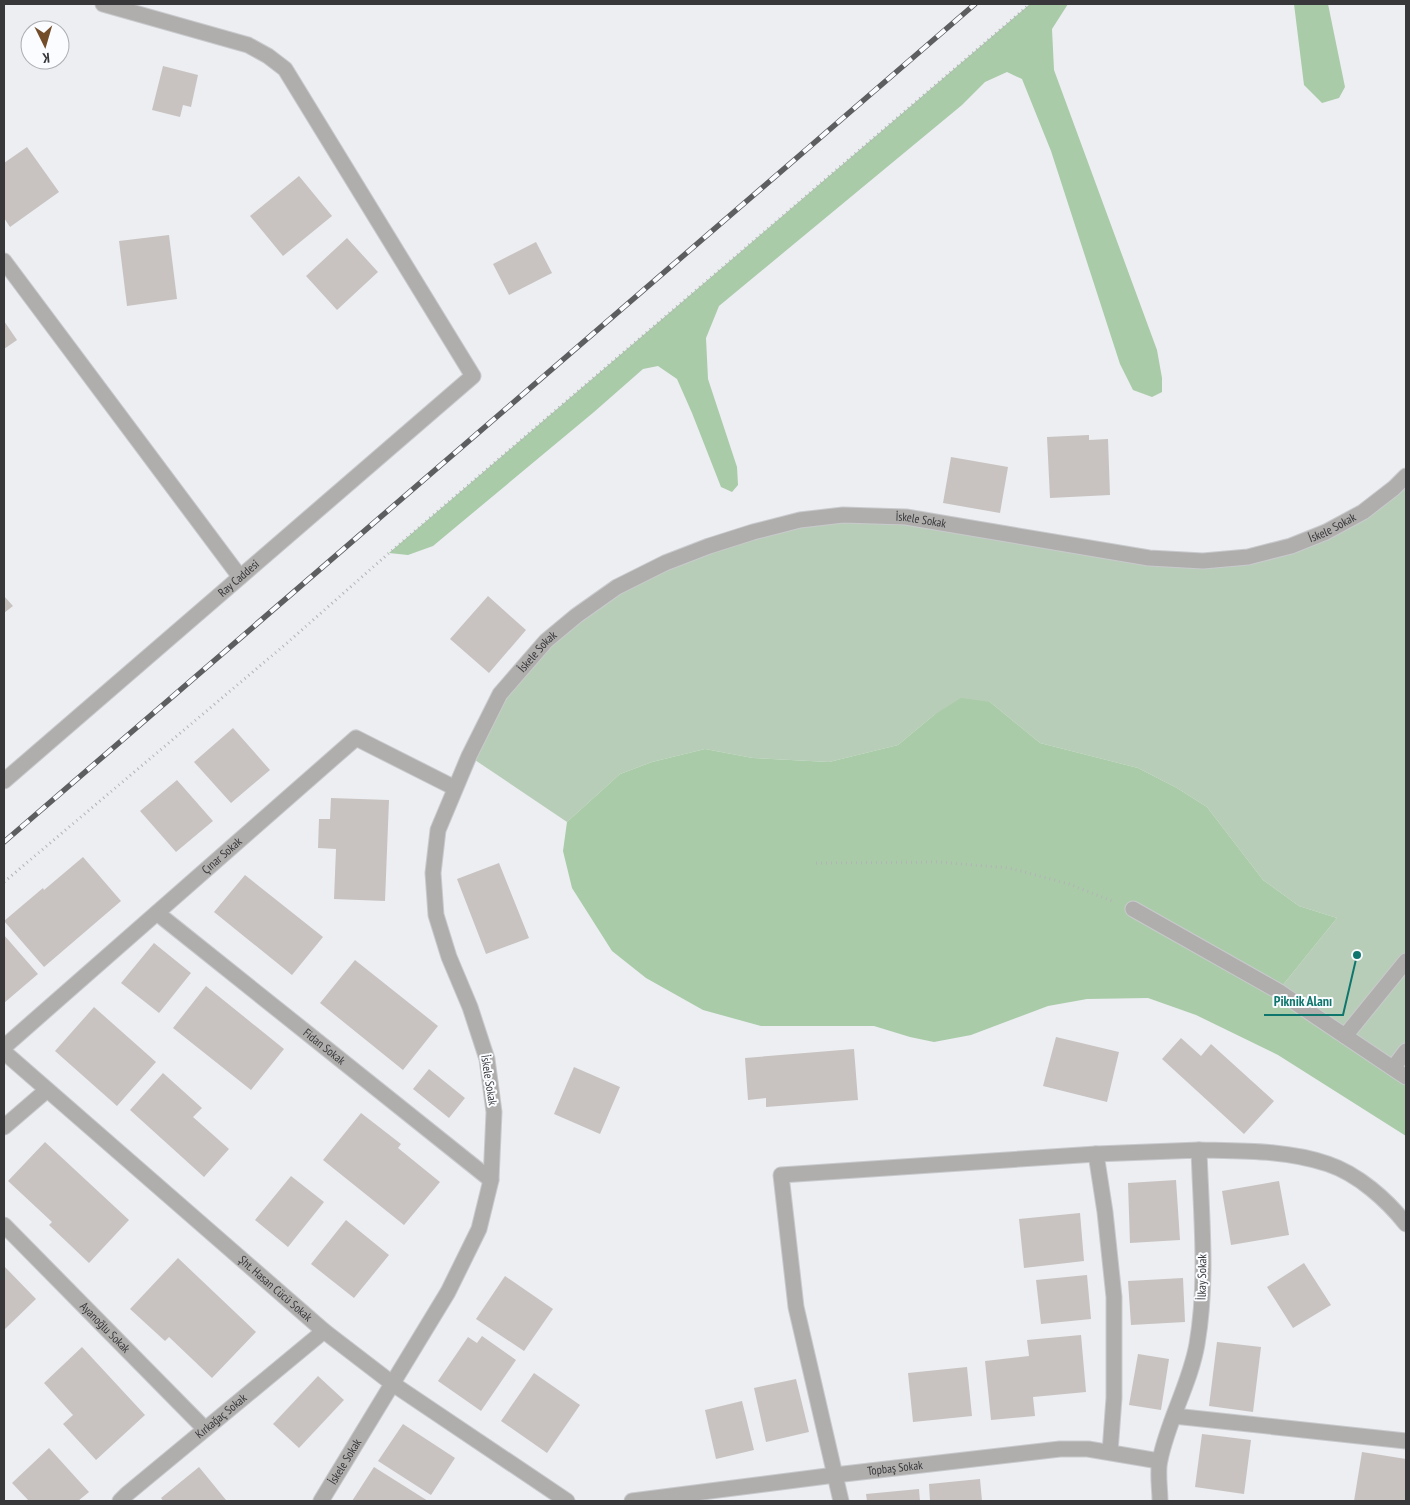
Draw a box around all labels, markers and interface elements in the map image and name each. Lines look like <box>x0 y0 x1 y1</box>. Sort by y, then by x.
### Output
north arrow <box>20 20 70 70</box>
text: K <box>41 49 51 67</box>
street label: İskele Sokak <box>895 509 948 531</box>
street label: İskele Sokak <box>1306 509 1359 545</box>
street label: Ray Caddesi <box>215 556 262 600</box>
street label: İskele Sokak <box>514 627 560 675</box>
street label: Çınar Sokak <box>198 833 245 877</box>
callout: Piknik Alanı <box>1264 986 1343 1015</box>
text: Piknik Alanı <box>1274 992 1332 1010</box>
street label: Fidan Sokak <box>300 1025 349 1068</box>
street label: İskele Sokak <box>478 1054 501 1107</box>
street label: Şht. Hasan Cücü Sokak <box>236 1252 316 1325</box>
street label: İlkay Sokak <box>1194 1253 1209 1300</box>
street label: Ayanoğlu Sokak <box>77 1299 134 1356</box>
street label: Kırkağaç Sokak <box>192 1390 250 1441</box>
street label: İskele Sokak <box>325 1435 364 1487</box>
street label: Topbaş Sokak <box>866 1457 924 1478</box>

